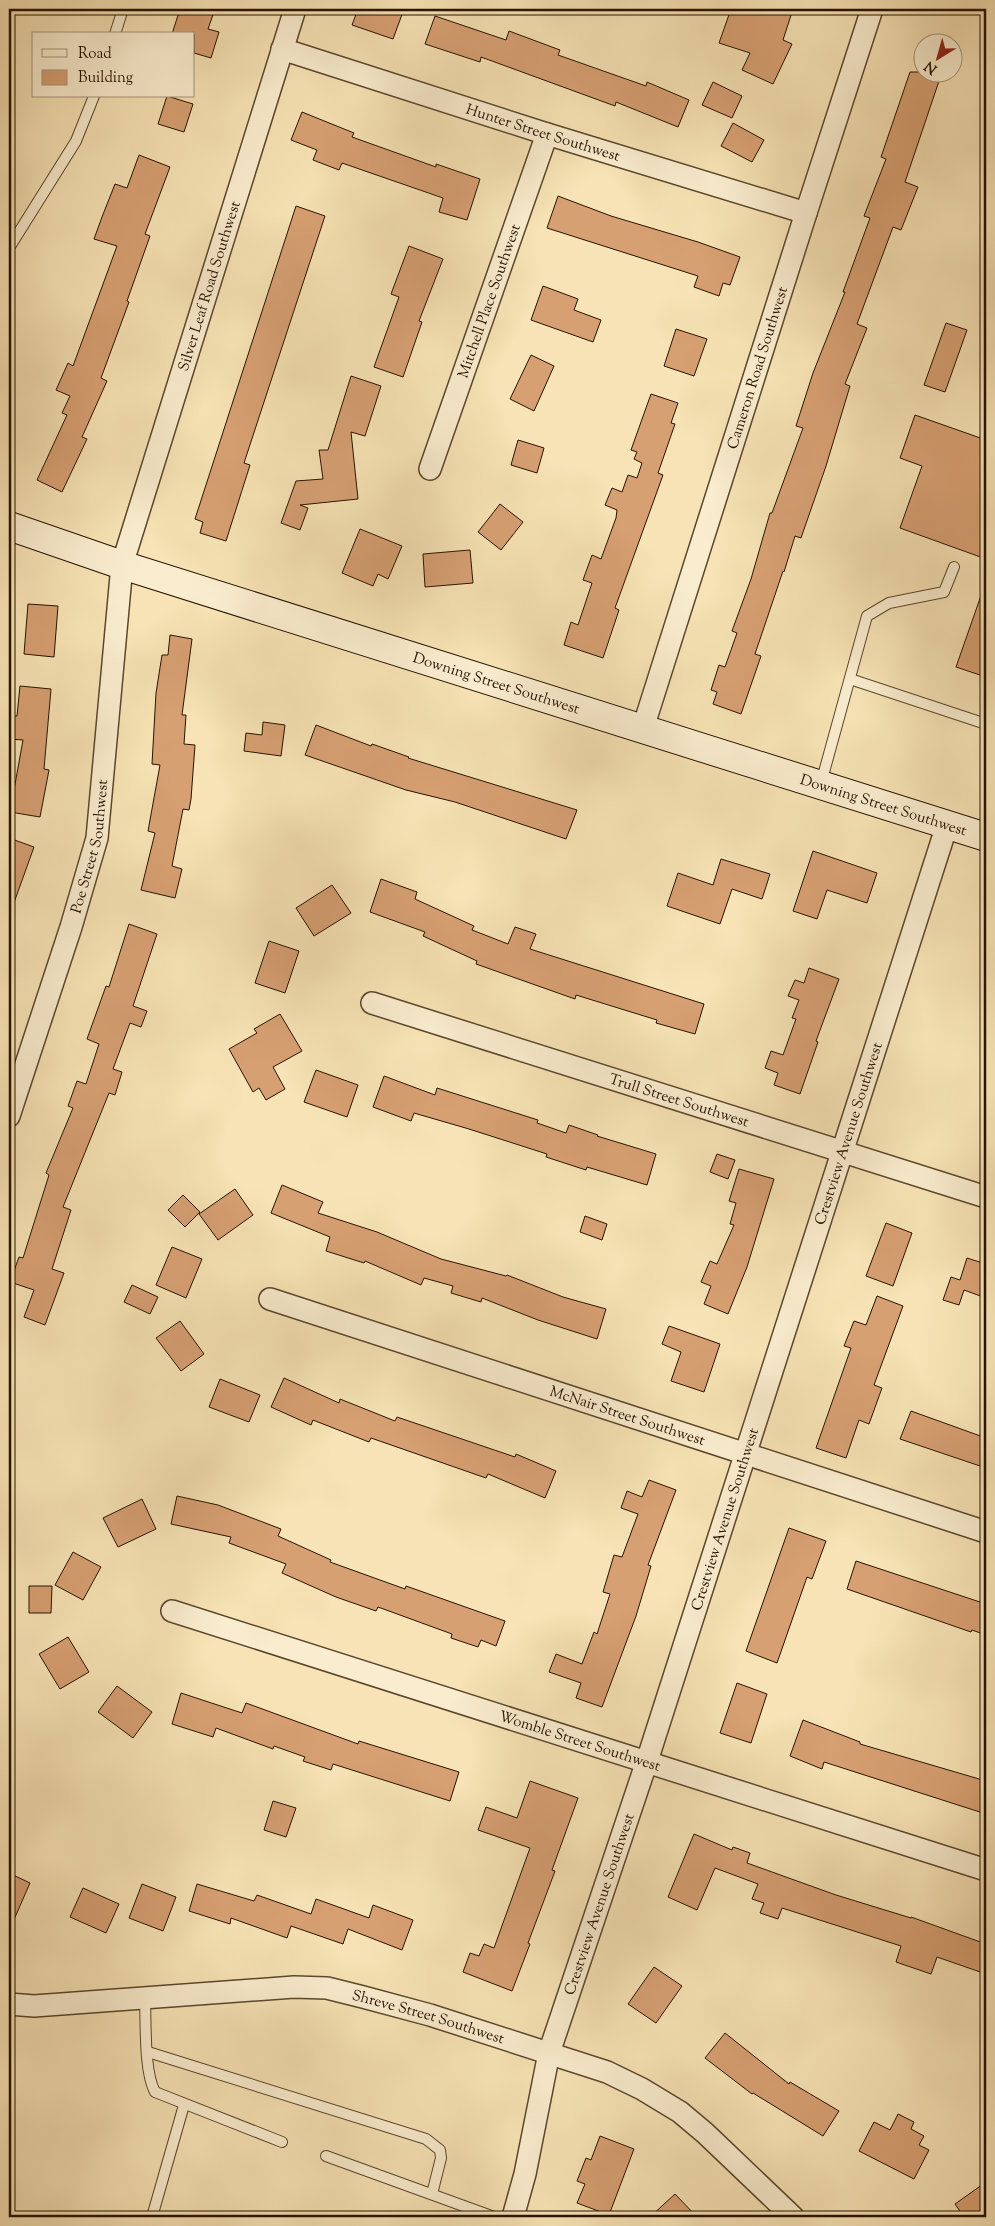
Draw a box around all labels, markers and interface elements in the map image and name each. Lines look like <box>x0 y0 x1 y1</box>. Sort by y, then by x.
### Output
legend <box>32 32 195 98</box>
north arrow <box>912 32 962 82</box>
text: Road <box>78 44 112 65</box>
text: N <box>921 55 942 78</box>
text: Building <box>78 68 133 89</box>
street label: Hunter Street Southwest <box>463 100 622 168</box>
street label: Silver Leaf Road Southwest <box>174 199 247 374</box>
street label: Mitchell Place Southwest <box>454 222 527 381</box>
street label: Cameron Road Southwest <box>723 284 794 452</box>
street label: Downing Street Southwest <box>410 648 582 720</box>
street label: Downing Street Southwest <box>797 770 969 842</box>
street label: Poe Street Southwest <box>66 779 114 916</box>
street label: Crestview Avenue Southwest <box>810 1040 889 1228</box>
street label: Trull Street Southwest <box>606 1070 751 1133</box>
street label: McNair Street Southwest <box>547 1382 708 1452</box>
street label: Crestview Avenue Southwest <box>687 1426 765 1614</box>
street label: Womble Street Southwest <box>496 1707 663 1778</box>
street label: Crestview Avenue Southwest <box>560 1811 641 1998</box>
street label: Shreve Street Southwest <box>349 1986 507 2050</box>

